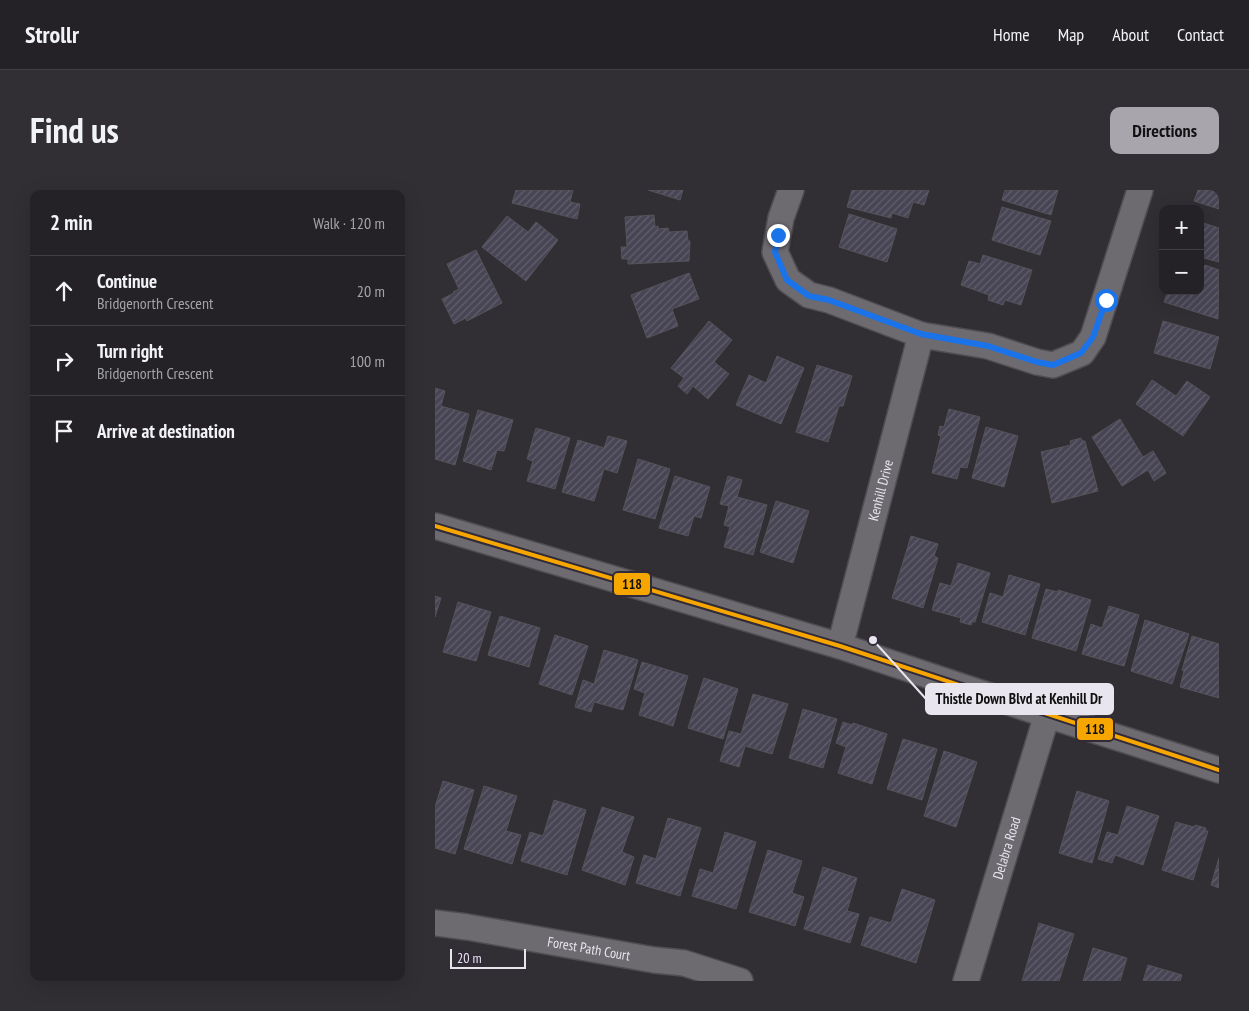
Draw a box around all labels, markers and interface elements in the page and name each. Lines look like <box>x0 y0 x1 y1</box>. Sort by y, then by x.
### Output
text: Strollr <box>25 19 79 50</box>
text: Home <box>993 23 1030 46</box>
text: Map <box>1058 23 1084 46</box>
text: About <box>1112 23 1149 46</box>
text: Contact <box>1177 23 1224 46</box>
text: Find us <box>30 107 119 153</box>
button: Directions <box>1110 107 1219 154</box>
map controls <box>1159 205 1204 295</box>
button: + <box>1159 205 1204 250</box>
text: 2 min <box>50 209 92 236</box>
text: Walk · 120 m <box>313 213 385 233</box>
route end <box>767 224 790 247</box>
button: − <box>1159 250 1204 295</box>
text: Continue <box>97 269 157 293</box>
icon: ahead <box>50 277 78 305</box>
text: 20 m <box>357 281 385 301</box>
route start <box>1095 289 1118 312</box>
text: Bridgenorth Crescent <box>97 293 213 313</box>
text: Turn right <box>97 339 163 363</box>
icon: right <box>50 347 78 375</box>
text: 100 m <box>350 351 385 371</box>
text: Bridgenorth Crescent <box>97 363 213 383</box>
icon: arrive <box>50 417 78 445</box>
text: Arrive at destination <box>97 419 235 443</box>
street label: Kenhill Drive <box>864 457 897 523</box>
line badge: 118 <box>613 572 651 596</box>
text: 118 <box>622 575 642 593</box>
callout: Thistle Down Blvd at Kenhill Dr <box>926 684 1113 714</box>
text: Thistle Down Blvd at Kenhill Dr <box>936 689 1103 708</box>
line badge: 118 <box>1076 717 1114 741</box>
text: 118 <box>1085 720 1105 738</box>
street label: Delabra Road <box>988 815 1024 881</box>
street label: Forest Path Court <box>546 932 632 965</box>
scale bar <box>450 946 526 969</box>
text: 20 m <box>457 949 482 967</box>

